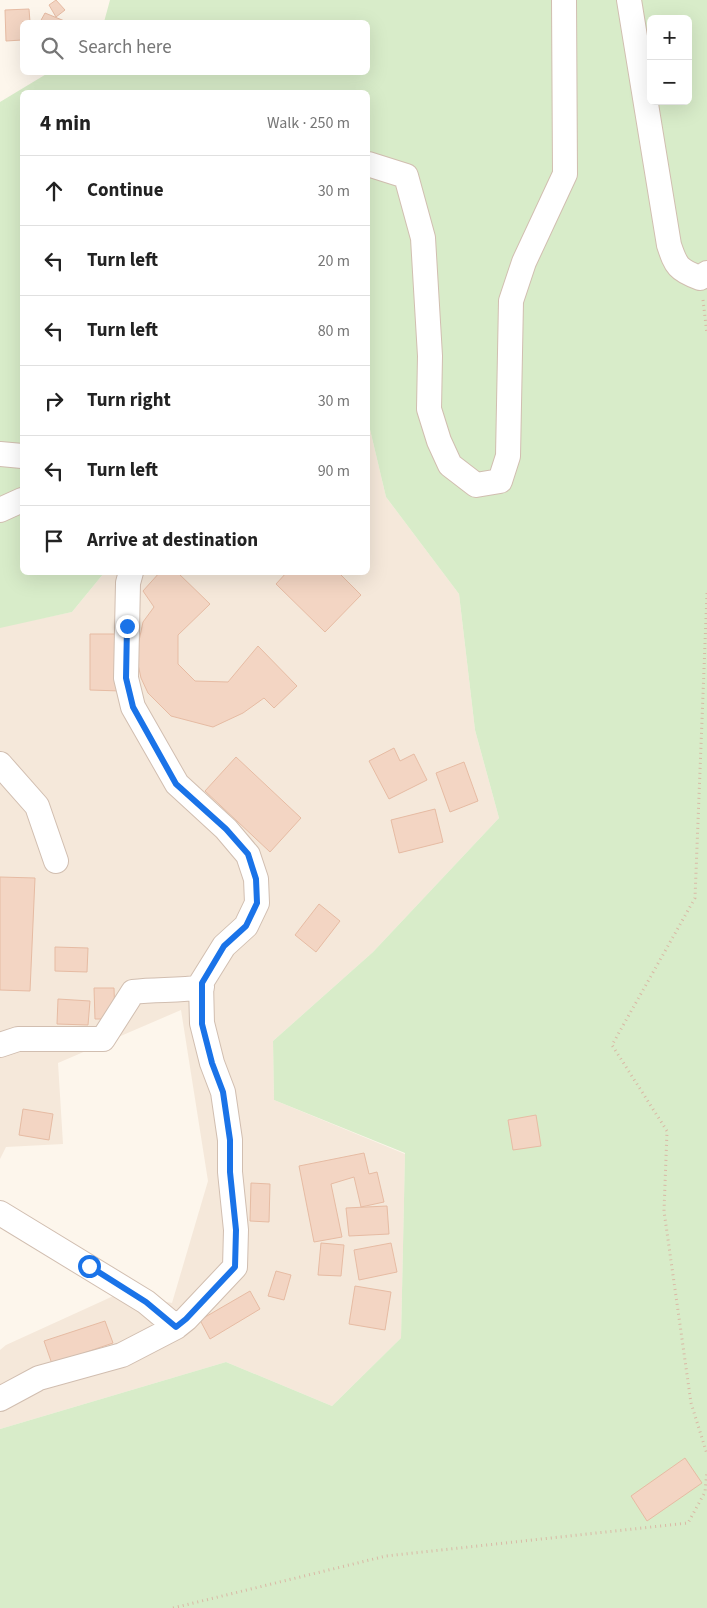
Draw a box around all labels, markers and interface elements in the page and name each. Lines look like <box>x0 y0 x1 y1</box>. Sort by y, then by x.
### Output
map controls <box>647 15 692 105</box>
button: + <box>647 15 692 60</box>
search box <box>20 20 370 75</box>
icon: search <box>38 34 66 62</box>
text: Search here <box>78 34 172 61</box>
button: − <box>647 60 692 105</box>
text: 4 min <box>40 108 91 138</box>
text: Walk · 250 m <box>267 112 350 134</box>
icon: ahead <box>40 177 68 205</box>
text: Continue <box>87 177 164 204</box>
text: 30 m <box>318 180 350 202</box>
icon: left <box>40 247 68 275</box>
text: Turn left <box>87 247 158 274</box>
text: 20 m <box>318 250 350 272</box>
icon: left <box>40 317 68 345</box>
text: Turn left <box>87 317 158 344</box>
text: 80 m <box>318 320 350 342</box>
icon: right <box>40 387 68 415</box>
text: Turn right <box>87 387 171 414</box>
text: 30 m <box>318 390 350 412</box>
icon: left <box>40 457 68 485</box>
text: Turn left <box>87 457 158 484</box>
text: 90 m <box>318 460 350 482</box>
icon: arrive <box>40 527 68 555</box>
text: Arrive at destination <box>87 527 258 554</box>
route end <box>116 615 139 638</box>
route start <box>78 1255 101 1278</box>

